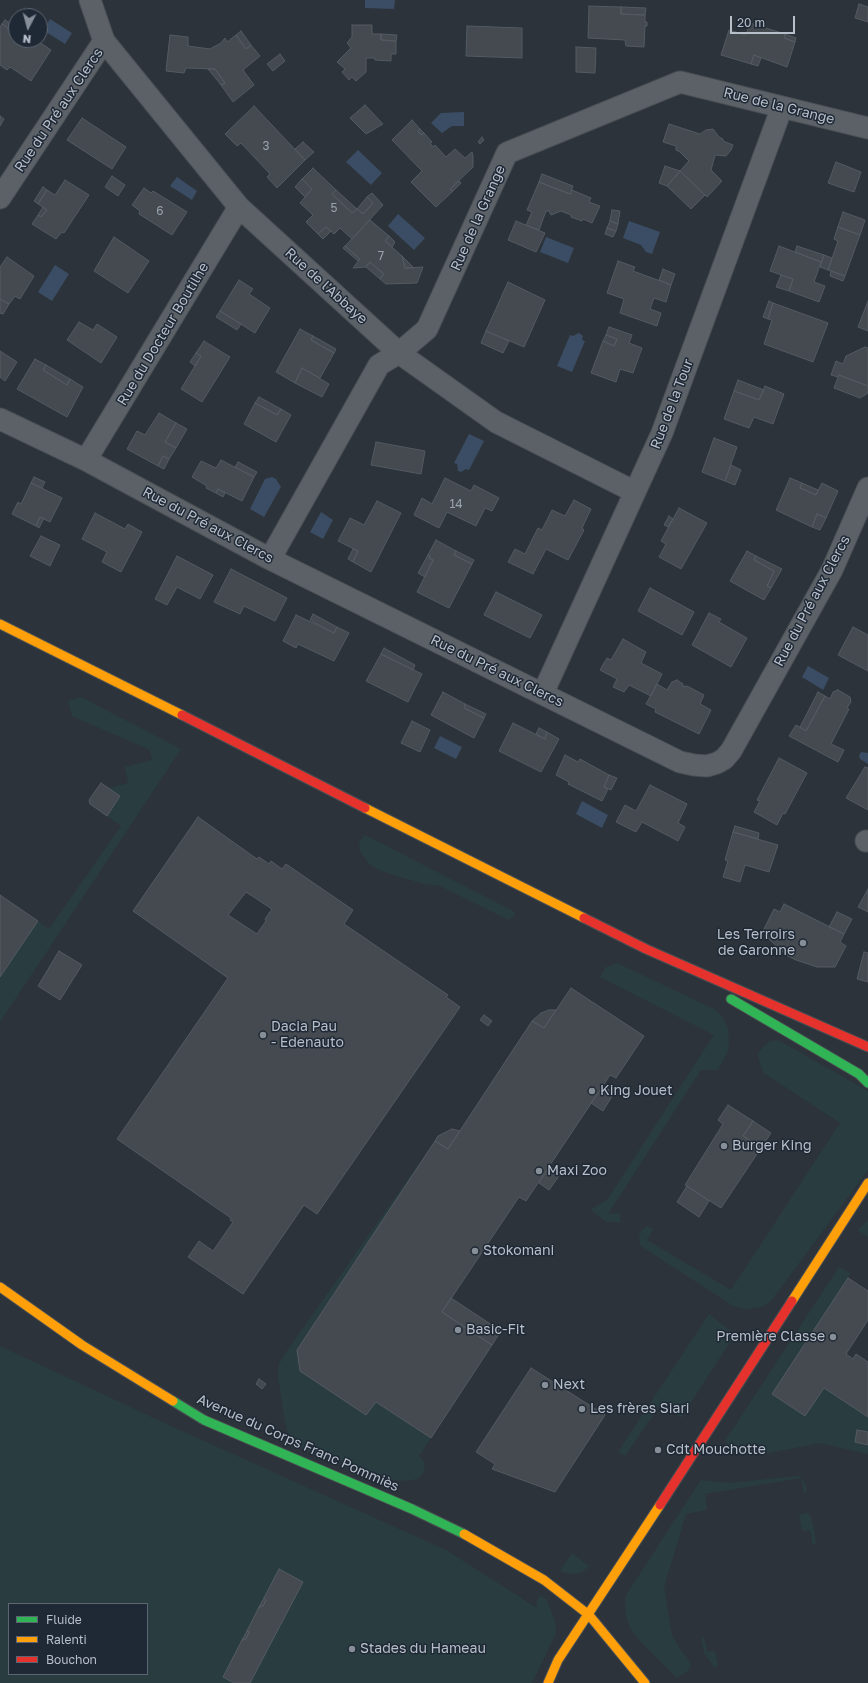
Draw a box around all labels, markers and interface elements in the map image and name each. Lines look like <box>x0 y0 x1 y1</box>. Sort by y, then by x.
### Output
north arrow <box>8 8 48 48</box>
scale bar <box>732 8 797 34</box>
text: 20 m <box>737 15 765 30</box>
text: N <box>22 33 32 46</box>
street label: Rue du Pré aux Clercs <box>11 45 107 175</box>
street label: Rue de la Grange <box>722 84 836 128</box>
house number: 3 <box>262 139 270 153</box>
street label: Rue de la Grange <box>447 163 509 273</box>
house number: 5 <box>331 201 337 215</box>
house number: 6 <box>156 204 164 218</box>
street label: Rue de l'Abbaye <box>281 245 371 327</box>
house number: 7 <box>378 249 384 263</box>
street label: Rue du Docteur Boutilhe <box>114 260 212 408</box>
street label: Rue de la Tour <box>647 357 697 451</box>
street label: Rue du Pré aux Clercs <box>140 483 276 567</box>
house number: 14 <box>449 497 463 511</box>
street label: Rue du Pré aux Clercs <box>770 533 854 669</box>
street label: Rue du Pré aux Clercs <box>428 631 566 711</box>
place label: Les Terroirs de Garonne <box>717 927 795 960</box>
marker: Les Terroirs de Garonne <box>798 938 808 948</box>
place label: Dacia Pau - Edenauto <box>271 1019 344 1052</box>
marker: Dacia Pau - Edenauto <box>258 1030 268 1040</box>
place label: King Jouet <box>600 1083 672 1099</box>
marker: King Jouet <box>587 1086 597 1096</box>
place label: Burger King <box>732 1138 811 1154</box>
marker: Burger King <box>719 1141 729 1151</box>
place label: Maxi Zoo <box>547 1163 607 1179</box>
marker: Maxi Zoo <box>534 1166 544 1176</box>
place label: Stokomani <box>483 1243 554 1259</box>
marker: Stokomani <box>470 1246 480 1256</box>
place label: Basic-Fit <box>466 1322 525 1338</box>
marker: Basic-Fit <box>453 1325 463 1335</box>
place label: Première Classe <box>716 1329 825 1345</box>
marker: Première Classe <box>828 1332 838 1342</box>
place label: Next <box>553 1377 585 1393</box>
marker: Next <box>540 1380 550 1390</box>
street label: Avenue du Corps Franc Pommiès <box>194 1391 402 1495</box>
place label: Les frères Siari <box>590 1401 690 1417</box>
marker: Les frères Siari <box>577 1404 587 1414</box>
place label: Cdt Mouchotte <box>666 1442 766 1458</box>
marker: Cdt Mouchotte <box>653 1445 663 1455</box>
legend <box>8 1603 148 1675</box>
text: Fluide <box>46 1612 82 1627</box>
text: Ralenti <box>46 1632 87 1647</box>
place label: Stades du Hameau <box>360 1641 486 1657</box>
marker: Stades du Hameau <box>347 1644 357 1654</box>
text: Bouchon <box>46 1652 97 1667</box>

